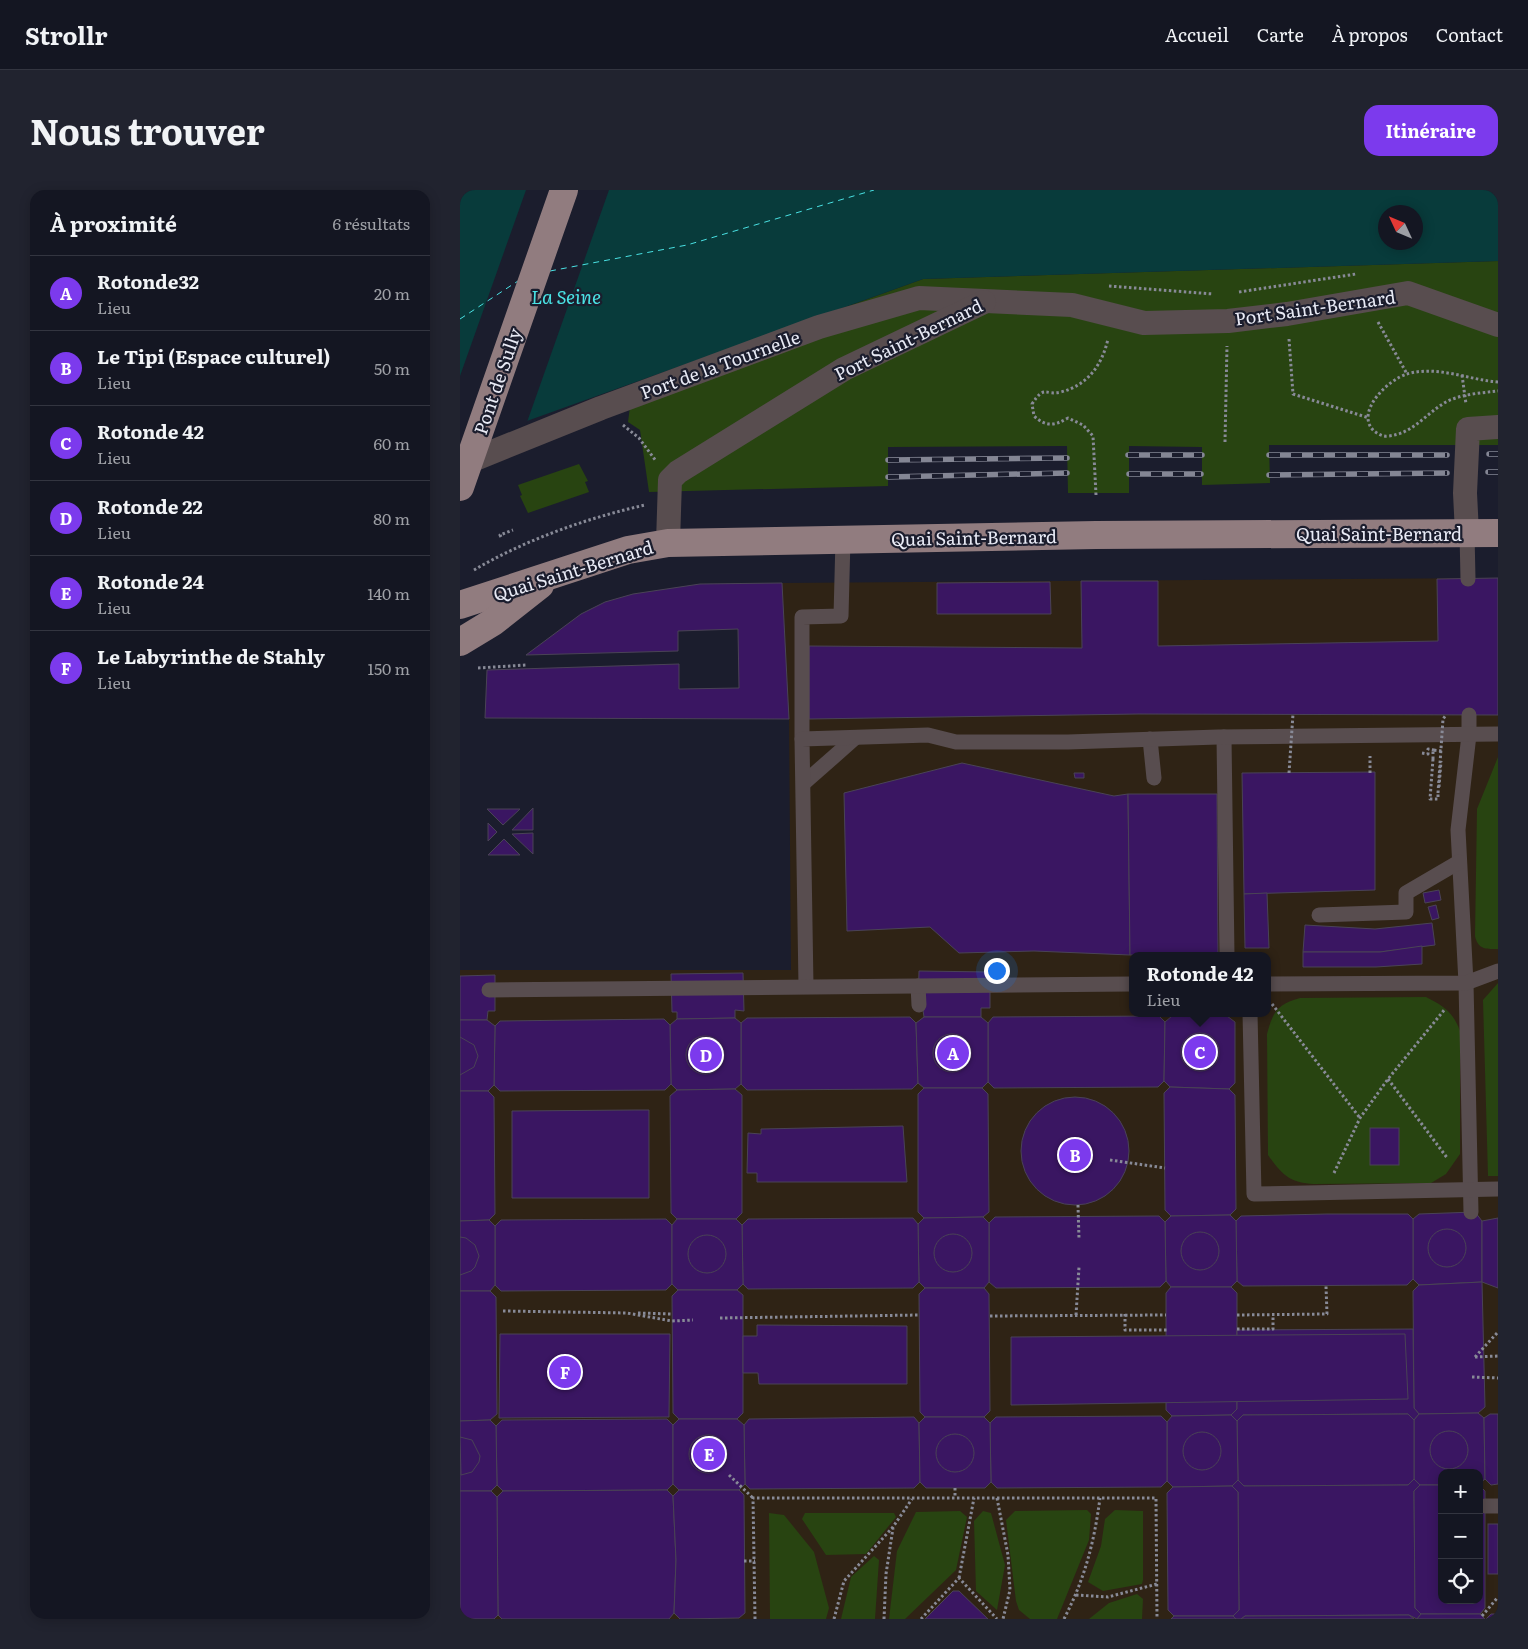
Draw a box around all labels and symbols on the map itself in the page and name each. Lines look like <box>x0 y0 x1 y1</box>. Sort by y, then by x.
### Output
north arrow <box>1378 205 1423 250</box>
water label: La Seine <box>531 282 601 310</box>
street label: Port Saint-Bernard <box>1233 282 1397 332</box>
street label: Port Saint-Bernard <box>829 291 987 387</box>
street label: Port de la Tournelle <box>636 323 804 405</box>
street label: Pont de Sully <box>466 324 528 438</box>
street label: Quai Saint-Bernard <box>1296 520 1462 547</box>
street label: Quai Saint-Bernard <box>891 522 1057 552</box>
street label: Quai Saint-Bernard <box>490 533 656 607</box>
your location <box>984 958 1010 984</box>
pin: C <box>1184 1033 1216 1071</box>
pin: A <box>937 1034 969 1072</box>
pin: D <box>690 1036 722 1074</box>
pin: B <box>1059 1136 1091 1174</box>
pin: F <box>549 1353 581 1391</box>
pin: E <box>693 1435 725 1473</box>

